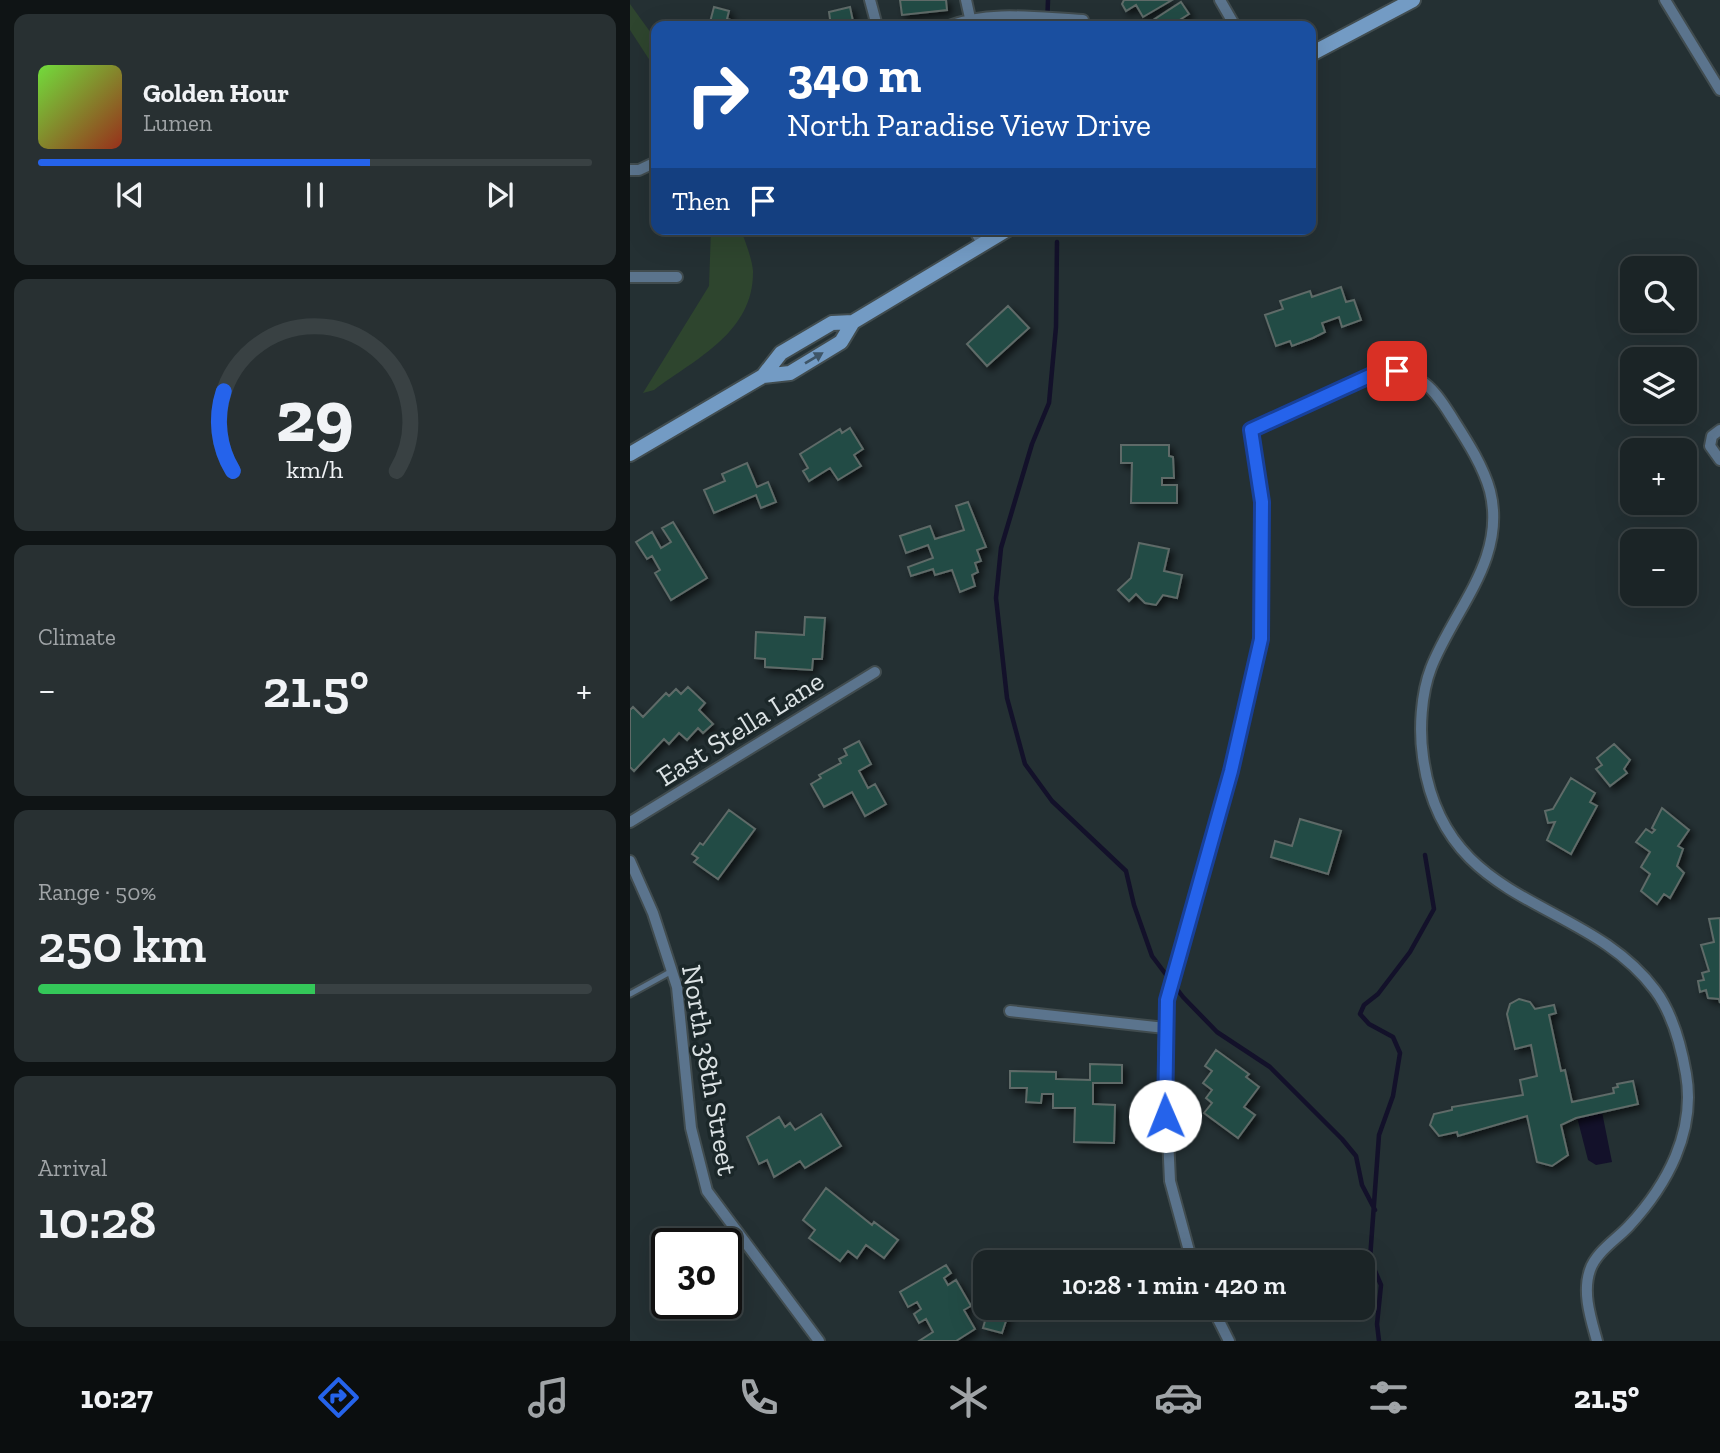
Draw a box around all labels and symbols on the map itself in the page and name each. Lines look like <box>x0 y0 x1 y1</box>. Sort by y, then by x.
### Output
pin <box>1367 341 1427 401</box>
one-way arrow <box>804 352 823 365</box>
street label: East Stella Lane <box>651 664 830 793</box>
street label: North 38th Street <box>675 962 744 1178</box>
position arrow <box>1128 1079 1202 1153</box>
speed limit sign: 30 <box>651 1228 742 1319</box>

